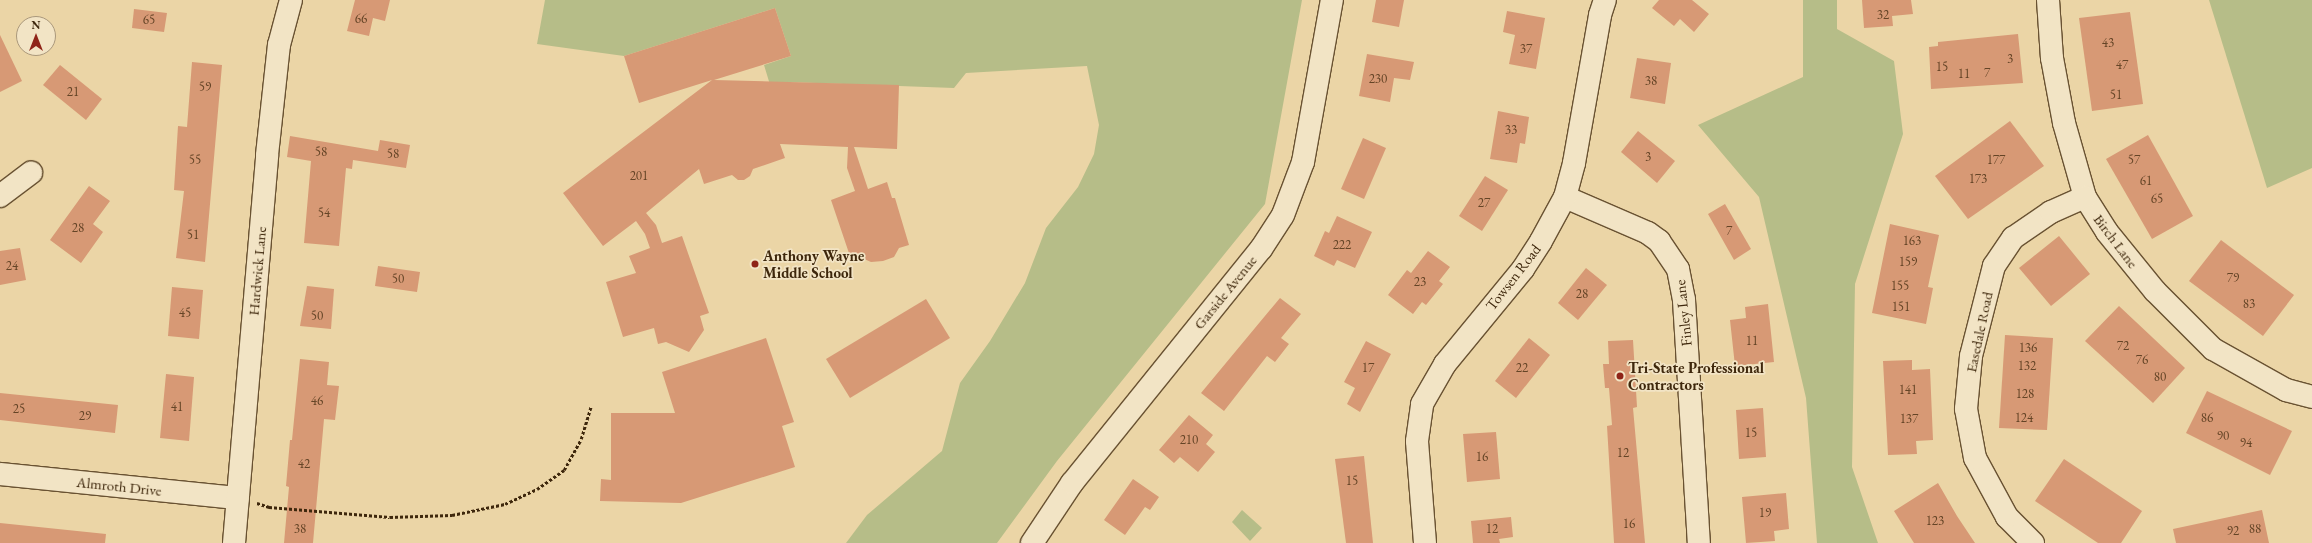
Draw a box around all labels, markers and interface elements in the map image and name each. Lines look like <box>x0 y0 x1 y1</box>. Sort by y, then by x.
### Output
house number: 32 <box>1877 7 1889 23</box>
house number: 66 <box>355 11 367 27</box>
house number: 65 <box>143 12 155 28</box>
north arrow <box>16 16 56 56</box>
text: N <box>32 18 40 32</box>
house number: 43 <box>2102 35 2114 51</box>
house number: 37 <box>1520 41 1532 57</box>
house number: 3 <box>2007 51 2013 67</box>
house number: 47 <box>2116 57 2128 73</box>
house number: 15 <box>1936 59 1948 75</box>
house number: 7 <box>1984 65 1990 81</box>
house number: 11 <box>1958 66 1970 82</box>
house number: 230 <box>1369 71 1387 87</box>
house number: 38 <box>1645 73 1657 89</box>
house number: 59 <box>199 79 211 95</box>
house number: 21 <box>67 84 79 100</box>
house number: 51 <box>2110 87 2122 103</box>
house number: 33 <box>1505 122 1517 138</box>
house number: 58 <box>315 144 327 160</box>
house number: 58 <box>387 146 399 162</box>
house number: 3 <box>1645 149 1651 165</box>
house number: 55 <box>189 152 201 168</box>
house number: 177 <box>1987 152 2005 168</box>
house number: 57 <box>2128 152 2140 168</box>
house number: 201 <box>630 168 648 184</box>
house number: 173 <box>1969 171 1987 187</box>
house number: 61 <box>2140 173 2152 189</box>
house number: 65 <box>2151 191 2163 207</box>
house number: 27 <box>1478 195 1490 211</box>
house number: 54 <box>318 205 330 221</box>
street label: Birch Lane <box>2090 210 2142 272</box>
house number: 28 <box>72 220 84 236</box>
house number: 7 <box>1726 223 1732 239</box>
street label: Hardwick Lane <box>244 226 270 316</box>
house number: 51 <box>187 227 199 243</box>
house number: 163 <box>1903 233 1921 249</box>
house number: 222 <box>1333 237 1351 253</box>
street label: Towsen Road <box>1482 240 1544 314</box>
place label: Anthony Wayne Middle School <box>763 246 864 281</box>
street label: Garside Avenue <box>1190 251 1260 333</box>
house number: 159 <box>1899 254 1917 270</box>
house number: 24 <box>6 258 18 274</box>
marker: Anthony Wayne Middle School <box>750 259 760 269</box>
house number: 79 <box>2227 270 2239 286</box>
house number: 50 <box>392 271 404 287</box>
house number: 23 <box>1414 274 1426 290</box>
house number: 155 <box>1891 278 1909 294</box>
street label: Finley Lane <box>1671 279 1695 347</box>
house number: 28 <box>1576 286 1588 302</box>
street label: Easedale Road <box>1962 290 1996 374</box>
house number: 83 <box>2243 296 2255 312</box>
house number: 151 <box>1892 299 1910 315</box>
house number: 45 <box>179 305 191 321</box>
house number: 50 <box>311 308 323 324</box>
house number: 11 <box>1746 333 1758 349</box>
house number: 72 <box>2117 338 2129 354</box>
house number: 136 <box>2019 340 2037 356</box>
house number: 76 <box>2136 352 2148 368</box>
place label: Tri-State Professional Contractors <box>1628 358 1764 393</box>
house number: 132 <box>2018 358 2036 374</box>
house number: 17 <box>1362 360 1374 376</box>
house number: 22 <box>1516 360 1528 376</box>
house number: 80 <box>2154 369 2166 385</box>
marker: Tri-State Professional Contractors <box>1615 371 1625 381</box>
house number: 141 <box>1899 382 1917 398</box>
house number: 128 <box>2016 386 2034 402</box>
house number: 46 <box>311 393 323 409</box>
house number: 41 <box>171 399 183 415</box>
house number: 25 <box>13 401 25 417</box>
house number: 29 <box>79 408 91 424</box>
house number: 124 <box>2015 410 2033 426</box>
house number: 86 <box>2201 410 2213 426</box>
house number: 137 <box>1900 411 1918 427</box>
house number: 15 <box>1745 425 1757 441</box>
house number: 90 <box>2217 428 2229 444</box>
house number: 210 <box>1180 432 1198 448</box>
house number: 94 <box>2240 435 2252 451</box>
house number: 12 <box>1617 445 1629 461</box>
house number: 16 <box>1476 449 1488 465</box>
house number: 42 <box>298 456 310 472</box>
street label: Almroth Drive <box>76 473 162 499</box>
house number: 15 <box>1346 473 1358 489</box>
house number: 19 <box>1759 505 1771 521</box>
house number: 123 <box>1926 513 1944 529</box>
house number: 16 <box>1623 516 1635 532</box>
house number: 38 <box>294 521 306 537</box>
house number: 12 <box>1486 521 1498 537</box>
house number: 88 <box>2249 521 2261 537</box>
house number: 92 <box>2227 523 2239 539</box>

